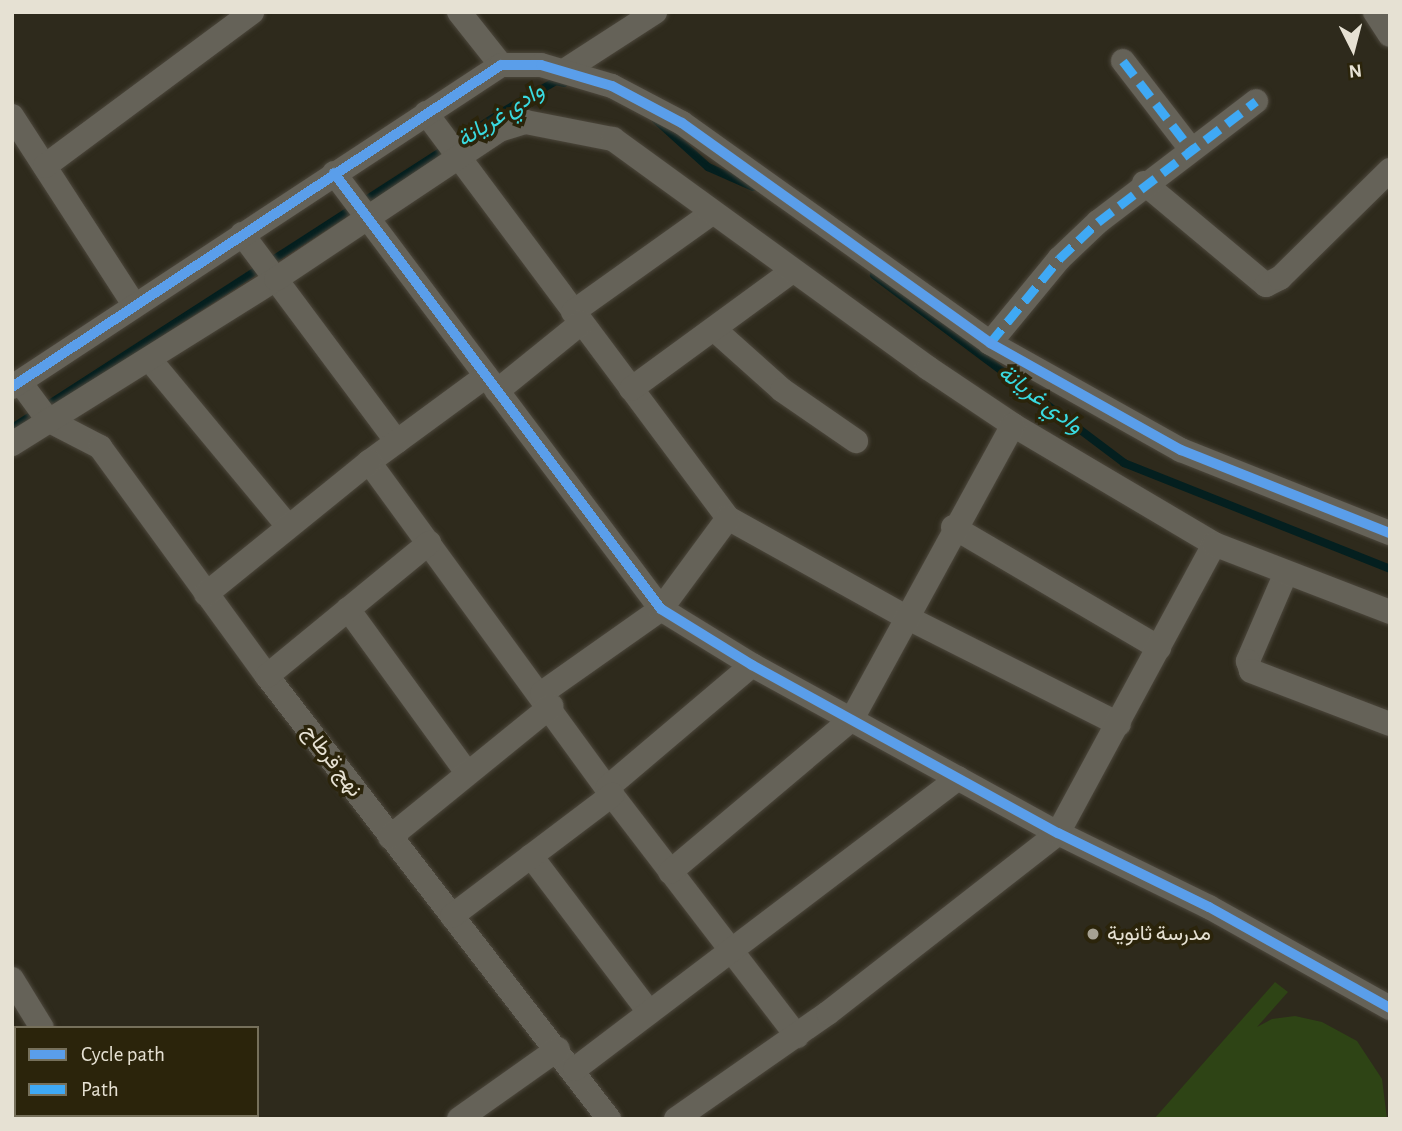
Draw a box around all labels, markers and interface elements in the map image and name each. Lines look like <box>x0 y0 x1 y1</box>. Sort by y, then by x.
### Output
north arrow <box>1318 14 1388 84</box>
text: N <box>1348 60 1363 81</box>
water label: وادي غريانة <box>452 78 550 154</box>
water label: وادي غريانة <box>992 359 1088 441</box>
street label: نهج قرطاج <box>297 720 367 802</box>
place label: مدرسة ثانوية <box>1107 921 1211 947</box>
marker: مدرسة ثانوية <box>1085 926 1101 942</box>
legend <box>14 1026 259 1117</box>
text: Cycle path <box>81 1044 165 1065</box>
text: Path <box>81 1079 119 1100</box>

